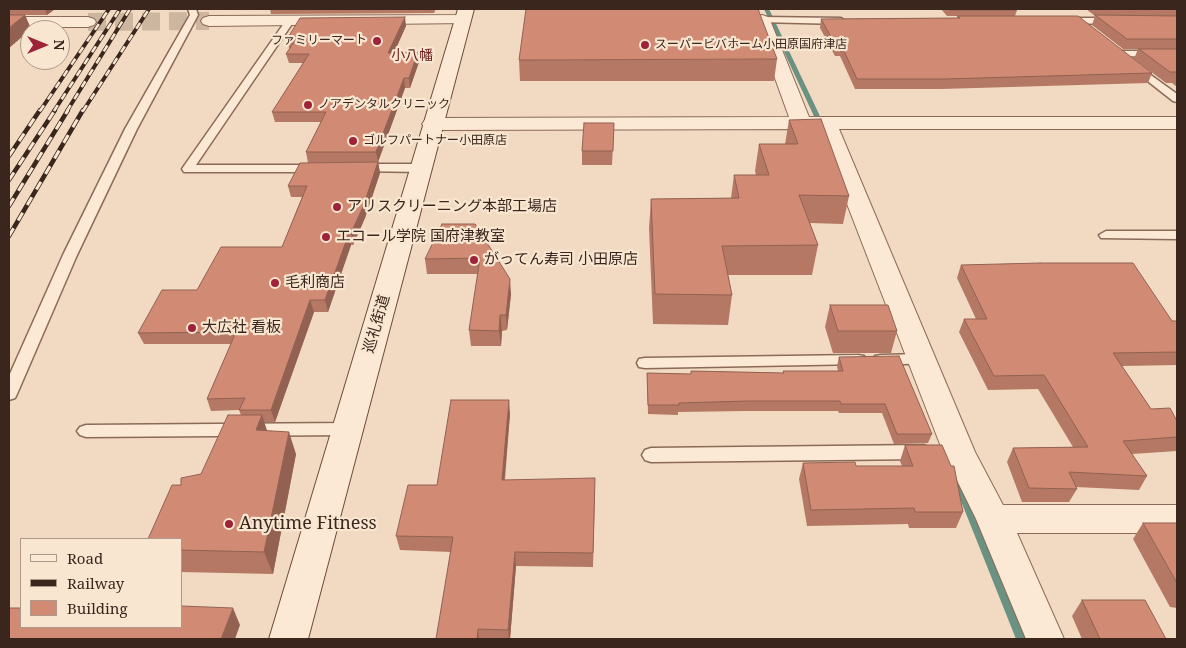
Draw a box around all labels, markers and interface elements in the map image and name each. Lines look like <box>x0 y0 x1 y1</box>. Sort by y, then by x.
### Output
north arrow <box>20 20 70 70</box>
place label: ファミリーマート <box>271 34 367 48</box>
marker: ファミリーマート <box>371 35 383 47</box>
place label: スーパービバホーム小田原国府津店 <box>655 38 847 52</box>
text: N <box>50 39 69 51</box>
marker: スーパービバホーム小田原国府津店 <box>639 39 651 51</box>
district label: 小八幡 <box>391 48 433 64</box>
place label: ノアデンタルクリニック <box>318 98 450 112</box>
marker: ノアデンタルクリニック <box>302 99 314 111</box>
place label: ゴルフパートナー小田原店 <box>363 134 507 148</box>
marker: ゴルフパートナー小田原店 <box>347 135 359 147</box>
place label: アリスクリーニング本部工場店 <box>347 198 557 216</box>
marker: アリスクリーニング本部工場店 <box>331 201 343 213</box>
place label: エコール学院 国府津教室 <box>336 228 505 246</box>
marker: エコール学院 国府津教室 <box>320 231 332 243</box>
place label: がってん寿司 小田原店 <box>484 251 638 269</box>
marker: がってん寿司 小田原店 <box>468 254 480 266</box>
place label: 毛利商店 <box>285 274 345 292</box>
marker: 毛利商店 <box>269 277 281 289</box>
street label: 巡礼街道 <box>360 293 394 355</box>
place label: 大広社 看板 <box>202 319 281 337</box>
marker: 大広社 看板 <box>186 322 198 334</box>
place label: Anytime Fitness <box>239 513 377 535</box>
marker: Anytime Fitness <box>223 518 235 530</box>
legend <box>20 538 182 628</box>
text: Road <box>67 548 103 568</box>
text: Railway <box>67 573 124 593</box>
text: Building <box>67 598 128 618</box>

